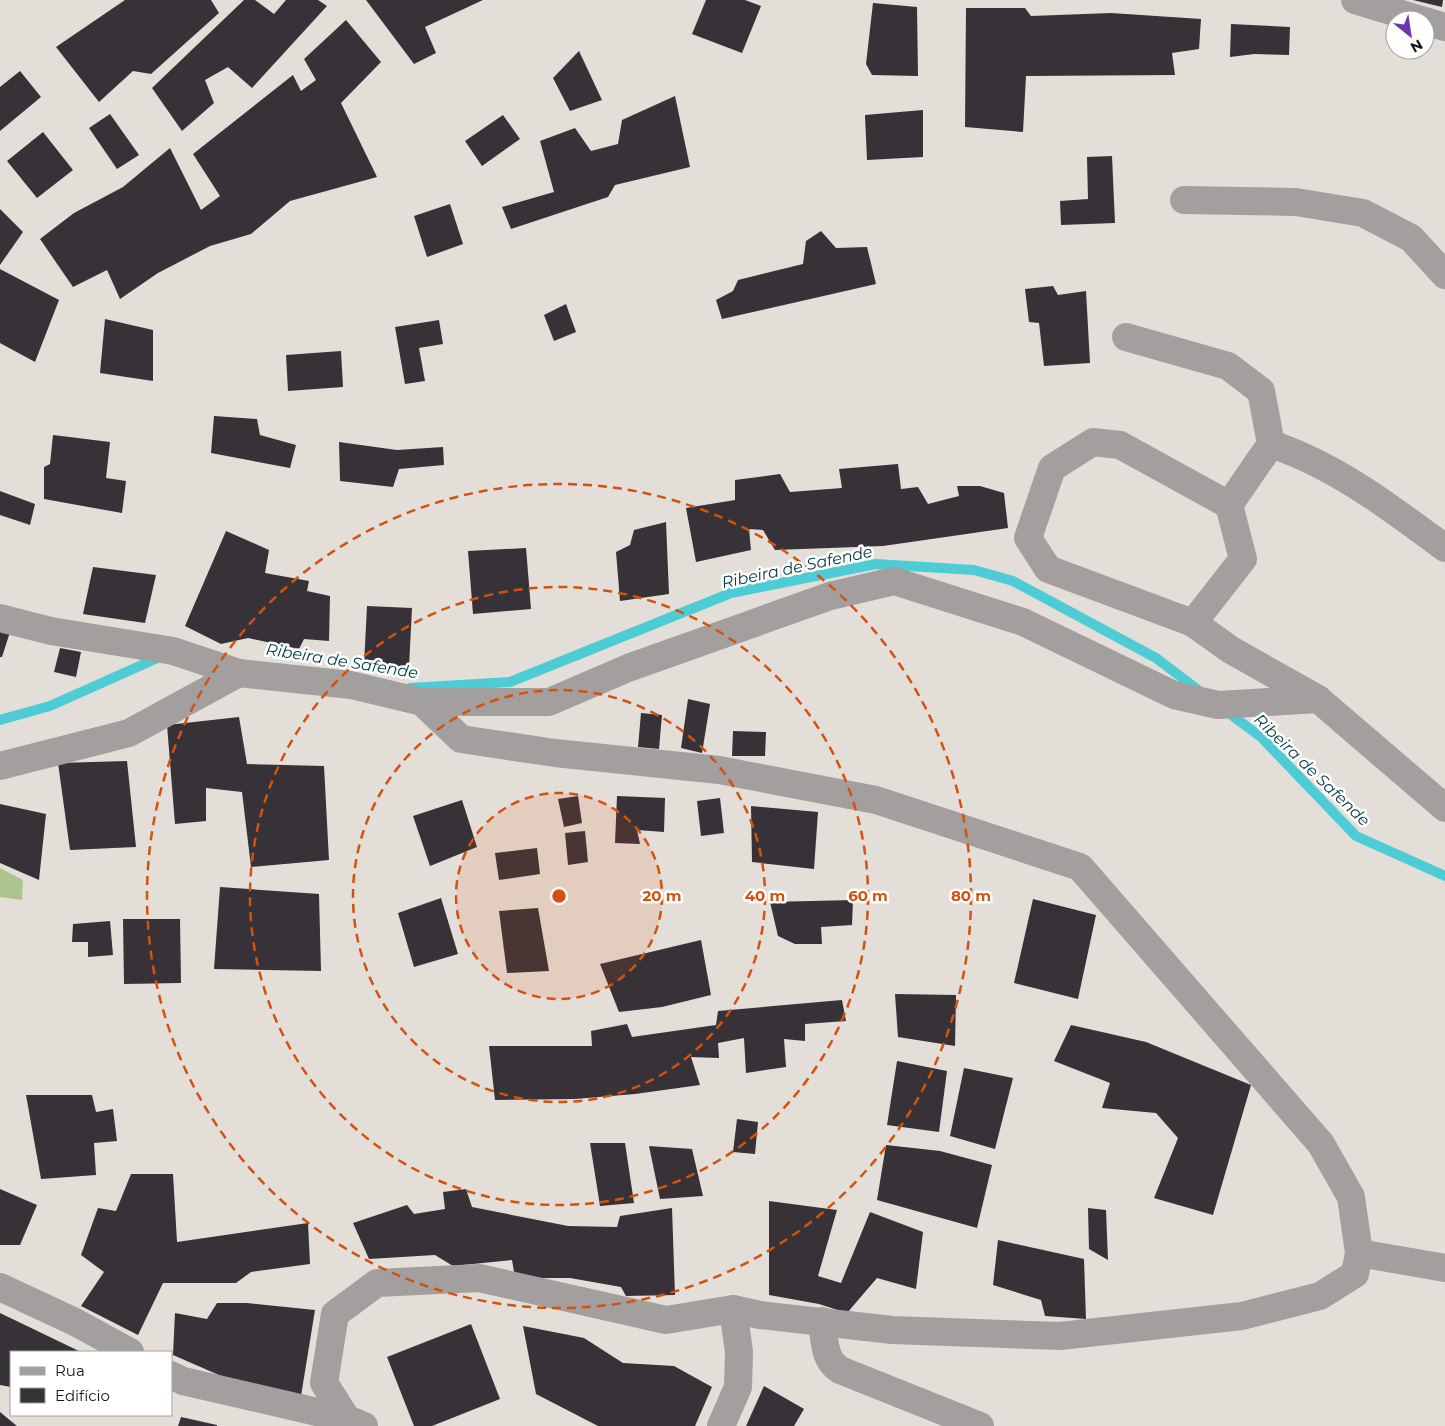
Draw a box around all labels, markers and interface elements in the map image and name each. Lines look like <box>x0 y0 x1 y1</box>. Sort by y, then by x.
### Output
north arrow <box>1385 10 1435 60</box>
text: N <box>1407 36 1426 57</box>
water label: Ribeira de Safende <box>720 542 874 592</box>
water label: Ribeira de Safende <box>265 640 419 682</box>
water label: Ribeira de Safende <box>1250 710 1374 830</box>
text: 20 m <box>642 886 682 905</box>
text: 40 m <box>745 886 785 905</box>
text: 60 m <box>848 886 888 905</box>
text: 80 m <box>951 886 991 905</box>
centre of rings <box>550 887 568 905</box>
legend <box>10 1351 172 1416</box>
text: Rua <box>55 1361 85 1380</box>
text: Edifício <box>55 1386 110 1405</box>

